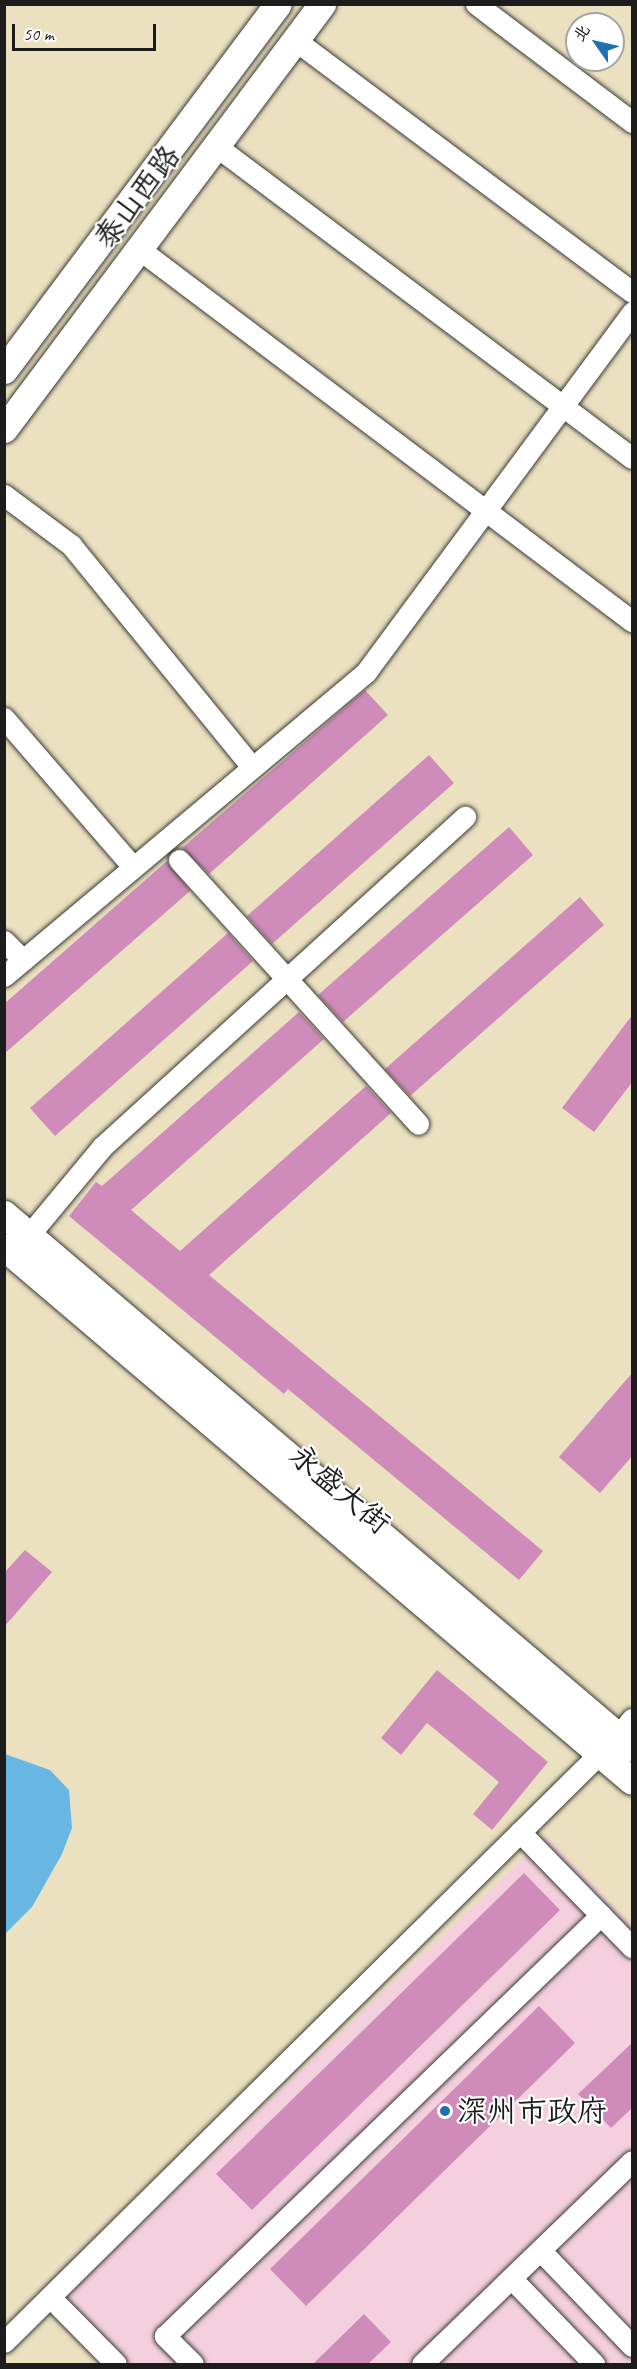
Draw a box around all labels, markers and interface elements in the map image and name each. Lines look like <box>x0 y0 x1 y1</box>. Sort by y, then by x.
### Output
scale bar <box>15 12 159 50</box>
north arrow <box>565 12 625 72</box>
text: 北 <box>569 21 594 45</box>
text: 50 m <box>23 23 54 45</box>
street label: 泰山西路 <box>87 138 187 256</box>
street label: 永盛大街 <box>282 1437 398 1541</box>
place label: 深州市政府 <box>457 2093 607 2129</box>
marker: 深州市政府 <box>438 2104 452 2118</box>

